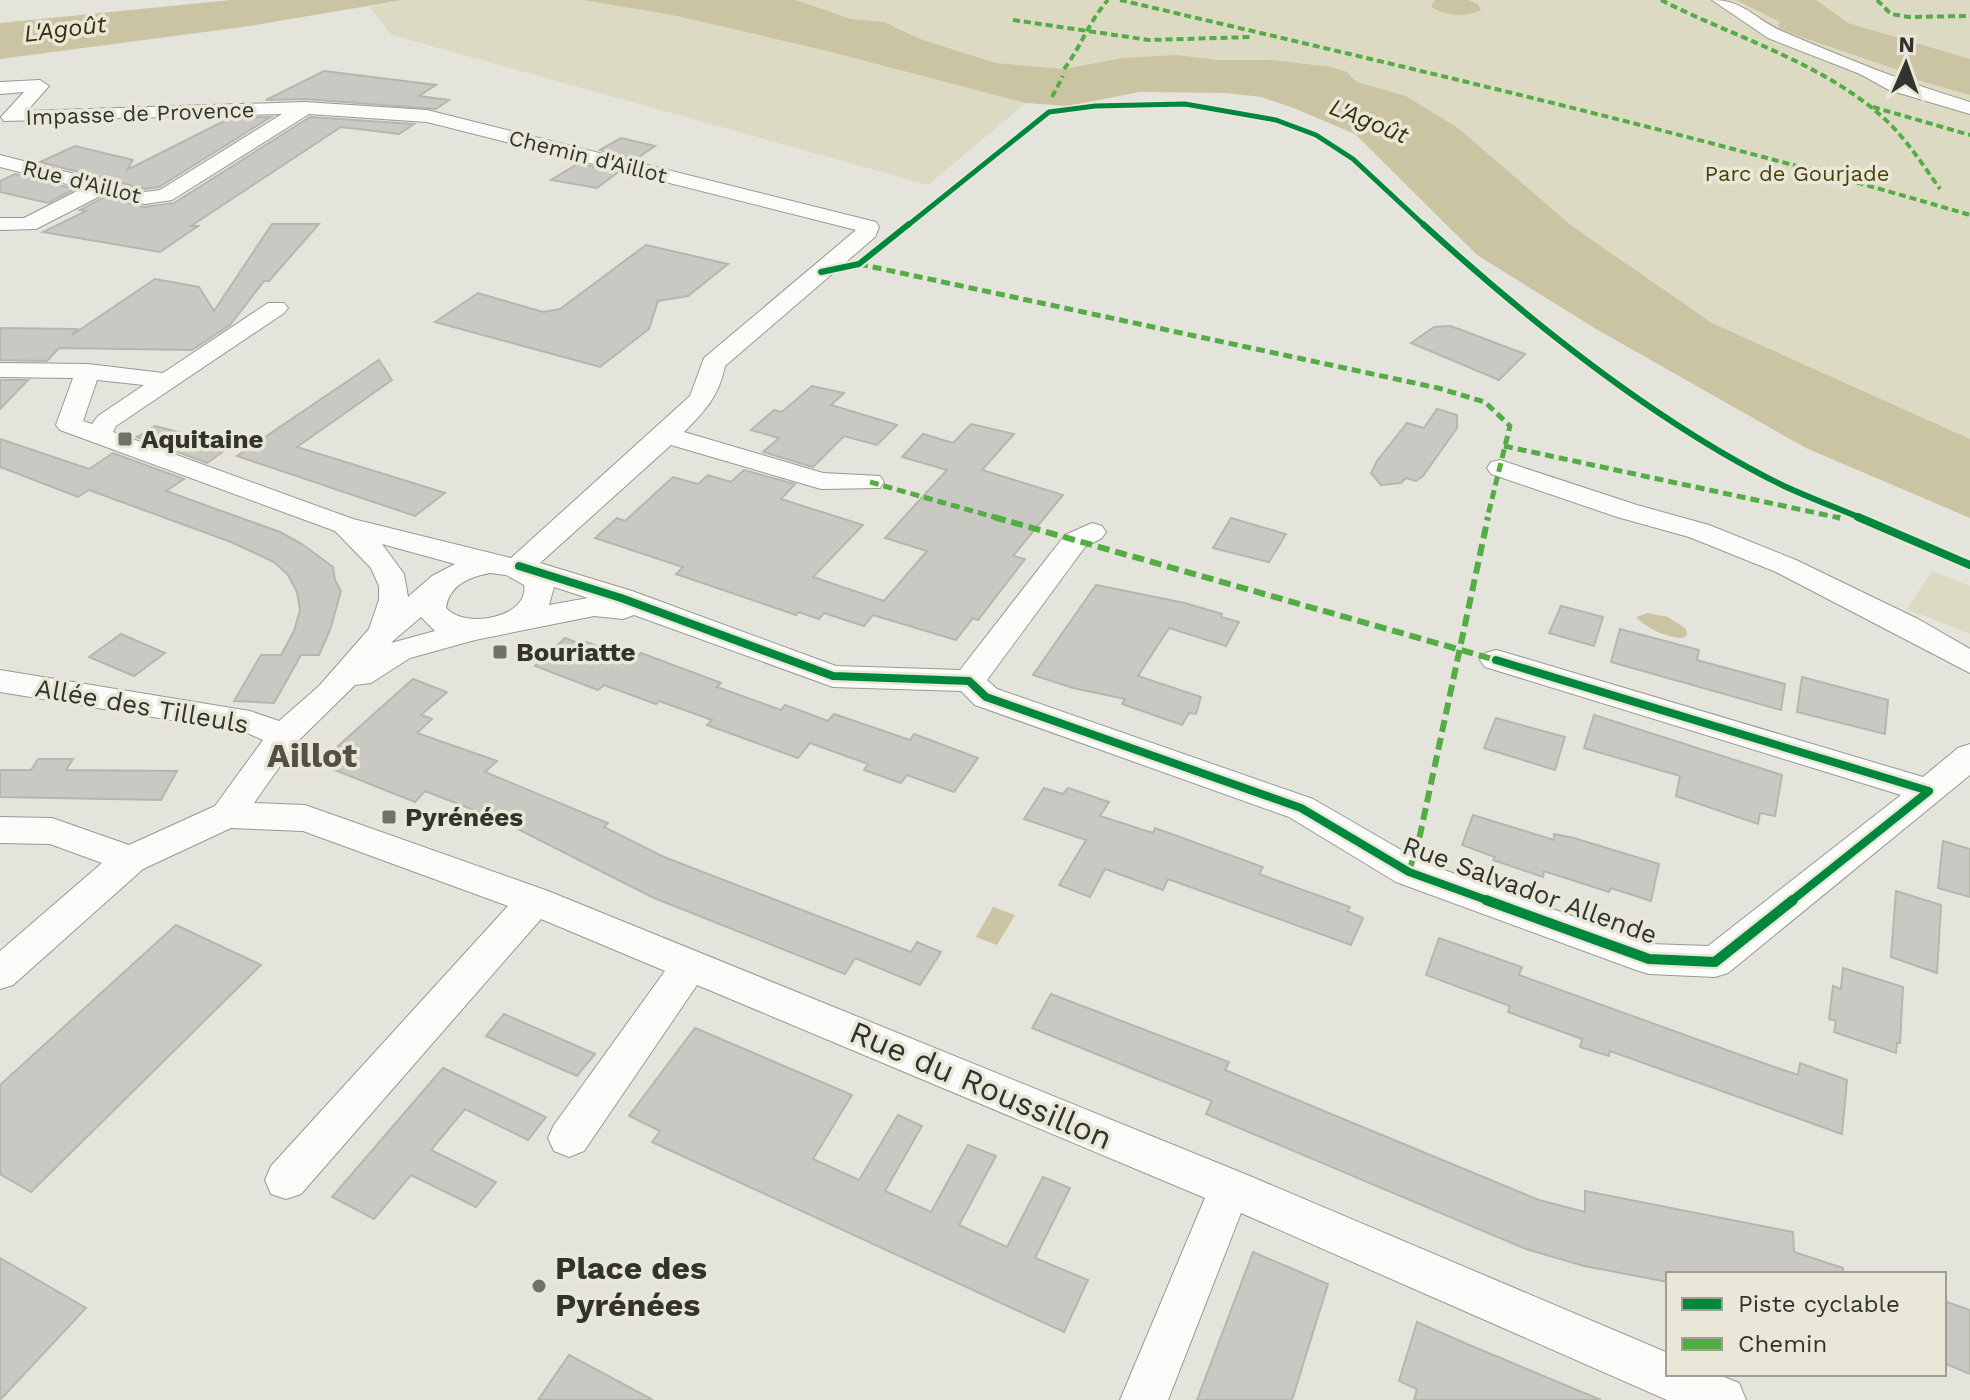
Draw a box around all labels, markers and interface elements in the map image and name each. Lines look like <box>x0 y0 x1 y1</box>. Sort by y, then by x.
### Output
water label: L'Agoût <box>22 10 109 48</box>
north arrow <box>1866 24 1946 104</box>
text: N <box>1898 32 1915 57</box>
water label: L'Agoût <box>1325 93 1414 150</box>
street label: Impasse de Provence <box>25 97 255 130</box>
street label: Chemin d'Aillot <box>506 125 670 188</box>
street label: Rue d'Aillot <box>20 155 144 208</box>
park label: Parc de Gourjade <box>1705 161 1889 186</box>
place label: Aquitaine <box>141 424 264 454</box>
marker: Aquitaine <box>116 430 134 448</box>
place label: Bouriatte <box>516 637 636 667</box>
marker: Bouriatte <box>491 643 509 661</box>
street label: Allée des Tilleuls <box>33 672 251 740</box>
district label: Aillot <box>267 735 357 775</box>
place label: Pyrénées <box>405 802 523 832</box>
marker: Pyrénées <box>380 808 398 826</box>
street label: Rue Salvador Allende <box>1399 830 1661 950</box>
street label: Rue du Roussillon <box>844 1013 1118 1157</box>
place label: Place des Pyrénées <box>555 1249 707 1324</box>
legend <box>1666 1272 1946 1376</box>
marker: Place des Pyrénées <box>530 1277 548 1295</box>
text: Piste cyclable <box>1738 1290 1900 1318</box>
text: Chemin <box>1738 1330 1827 1358</box>

